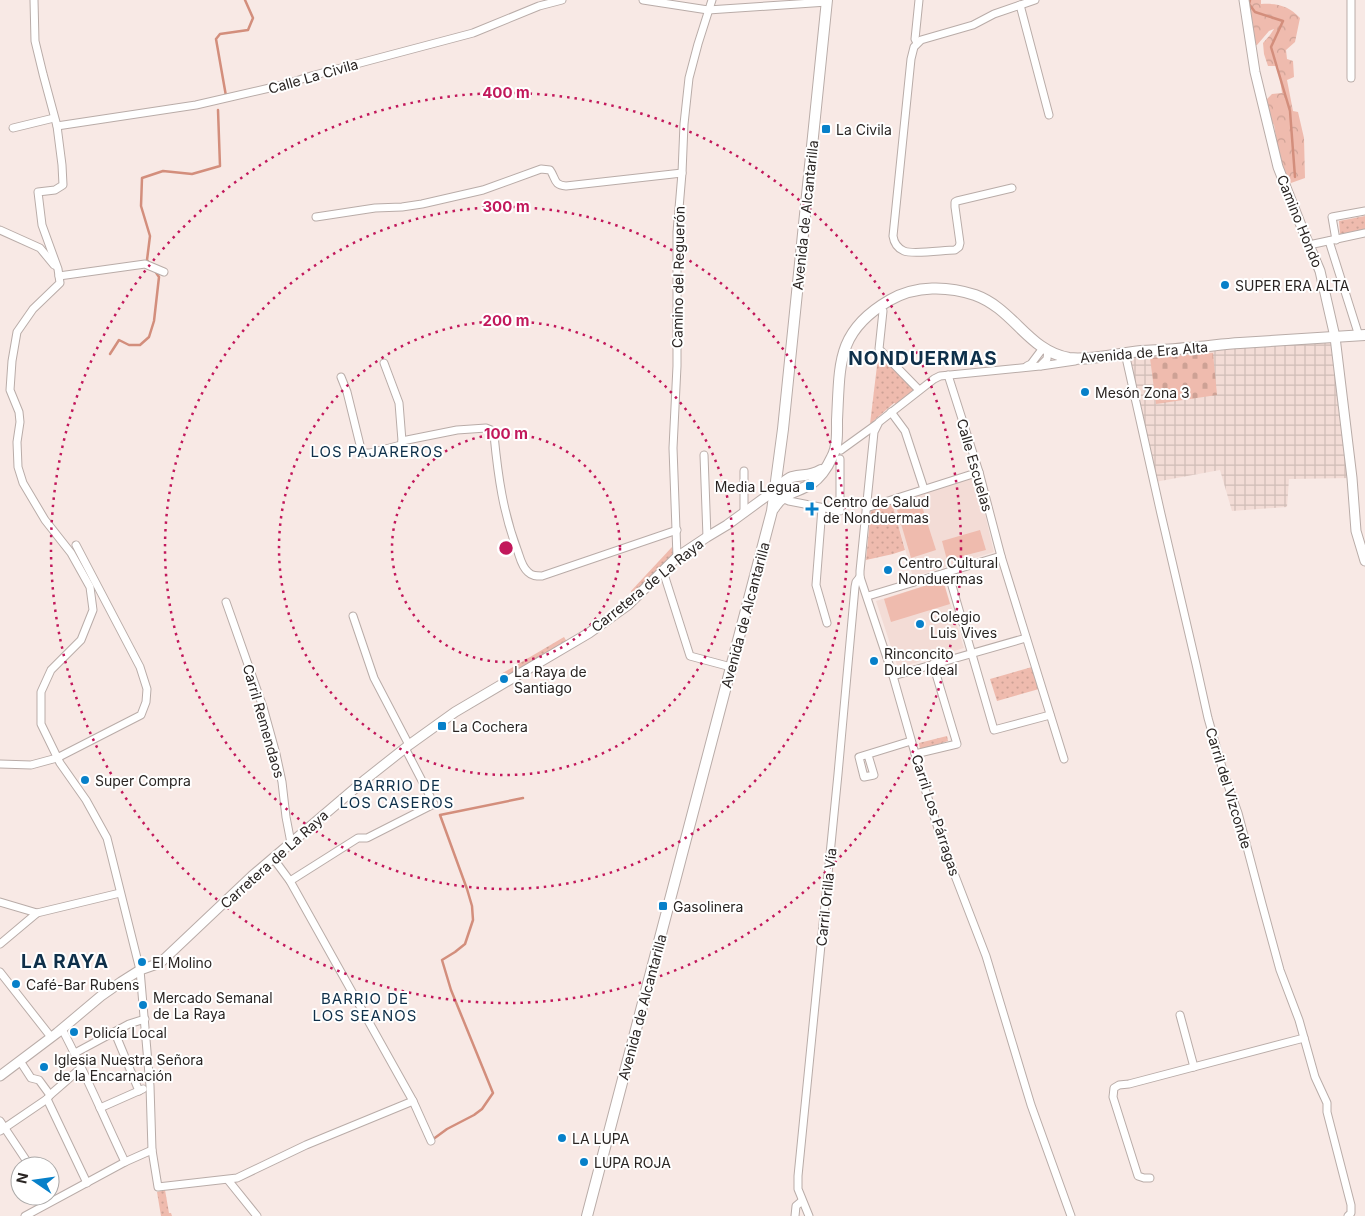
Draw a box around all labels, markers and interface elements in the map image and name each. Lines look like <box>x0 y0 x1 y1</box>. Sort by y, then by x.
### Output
street label: Calle La Civila <box>266 55 360 97</box>
text: 400 m <box>482 83 530 102</box>
place label: La Civila <box>836 121 892 138</box>
marker: La Civila <box>820 123 832 135</box>
street label: Avenida de Alcantarilla <box>789 139 821 291</box>
street label: Camino Hondo <box>1274 172 1326 270</box>
text: 300 m <box>482 197 530 216</box>
street label: Camino del Reguerón <box>668 206 688 348</box>
place label: SUPER ERA ALTA <box>1235 277 1350 294</box>
marker: SUPER ERA ALTA <box>1219 279 1231 291</box>
text: 200 m <box>483 311 529 330</box>
street label: Avenida de Era Alta <box>1079 338 1209 366</box>
district label: NONDUERMAS <box>848 347 998 370</box>
place label: Mesón Zona 3 <box>1095 384 1190 401</box>
marker: Mesón Zona 3 <box>1079 386 1091 398</box>
street label: Calle Escuelas <box>954 417 996 513</box>
text: 100 m <box>484 424 528 443</box>
district label: LOS PAJAREROS <box>310 442 444 461</box>
place label: Media Legua <box>715 478 800 495</box>
marker: Media Legua <box>804 480 816 492</box>
place label: Centro de Salud de Nonduermas <box>823 493 929 526</box>
marker: Centro de Salud de Nonduermas <box>805 502 819 516</box>
street label: Carretera de La Raya <box>588 535 706 635</box>
centre of rings <box>497 539 515 557</box>
street label: Avenida de Alcantarilla <box>717 540 773 690</box>
place label: Centro Cultural Nonduermas <box>898 554 998 587</box>
marker: Centro Cultural Nonduermas <box>882 564 894 576</box>
place label: Colegio Luis Vives <box>930 608 997 641</box>
marker: Colegio Luis Vives <box>914 618 926 630</box>
place label: Rinconcito Dulce Ideal <box>884 645 958 678</box>
marker: Rinconcito Dulce Ideal <box>868 655 880 667</box>
street label: Carril Remendaos <box>240 662 288 780</box>
place label: La Raya de Santiago <box>514 663 587 696</box>
marker: La Raya de Santiago <box>498 673 510 685</box>
place label: La Cochera <box>452 718 528 735</box>
marker: La Cochera <box>436 720 448 732</box>
street label: Carril del Vizconde <box>1202 725 1256 851</box>
street label: Carril Los Párragas <box>908 752 964 878</box>
place label: Super Compra <box>95 772 191 789</box>
marker: Super Compra <box>79 774 91 786</box>
district label: BARRIO DE LOS CASEROS <box>340 776 454 812</box>
street label: Carretera de La Raya <box>217 806 331 912</box>
street label: Carril Orilla Vía <box>812 847 840 947</box>
place label: Gasolinera <box>673 898 743 915</box>
marker: Gasolinera <box>657 900 669 912</box>
street label: Avenida de Alcantarilla <box>614 932 670 1082</box>
district label: LA RAYA <box>21 950 109 973</box>
place label: El Molino <box>152 954 212 971</box>
marker: El Molino <box>136 956 148 968</box>
place label: Café-Bar Rubens <box>26 976 139 993</box>
marker: Café-Bar Rubens <box>10 978 22 990</box>
place label: Mercado Semanal de La Raya <box>153 989 273 1022</box>
district label: BARRIO DE LOS SEANOS <box>313 989 417 1025</box>
marker: Mercado Semanal de La Raya <box>137 999 149 1011</box>
place label: Policía Local <box>84 1024 167 1041</box>
marker: Policía Local <box>68 1026 80 1038</box>
place label: Iglesia Nuestra Señora de la Encarnación <box>54 1051 203 1084</box>
marker: Iglesia Nuestra Señora de la Encarnación <box>38 1061 50 1073</box>
place label: LA LUPA <box>572 1130 630 1147</box>
marker: LA LUPA <box>556 1132 568 1144</box>
place label: LUPA ROJA <box>594 1154 671 1171</box>
north arrow <box>10 1156 60 1206</box>
marker: LUPA ROJA <box>578 1156 590 1168</box>
text: N <box>12 1171 31 1185</box>

